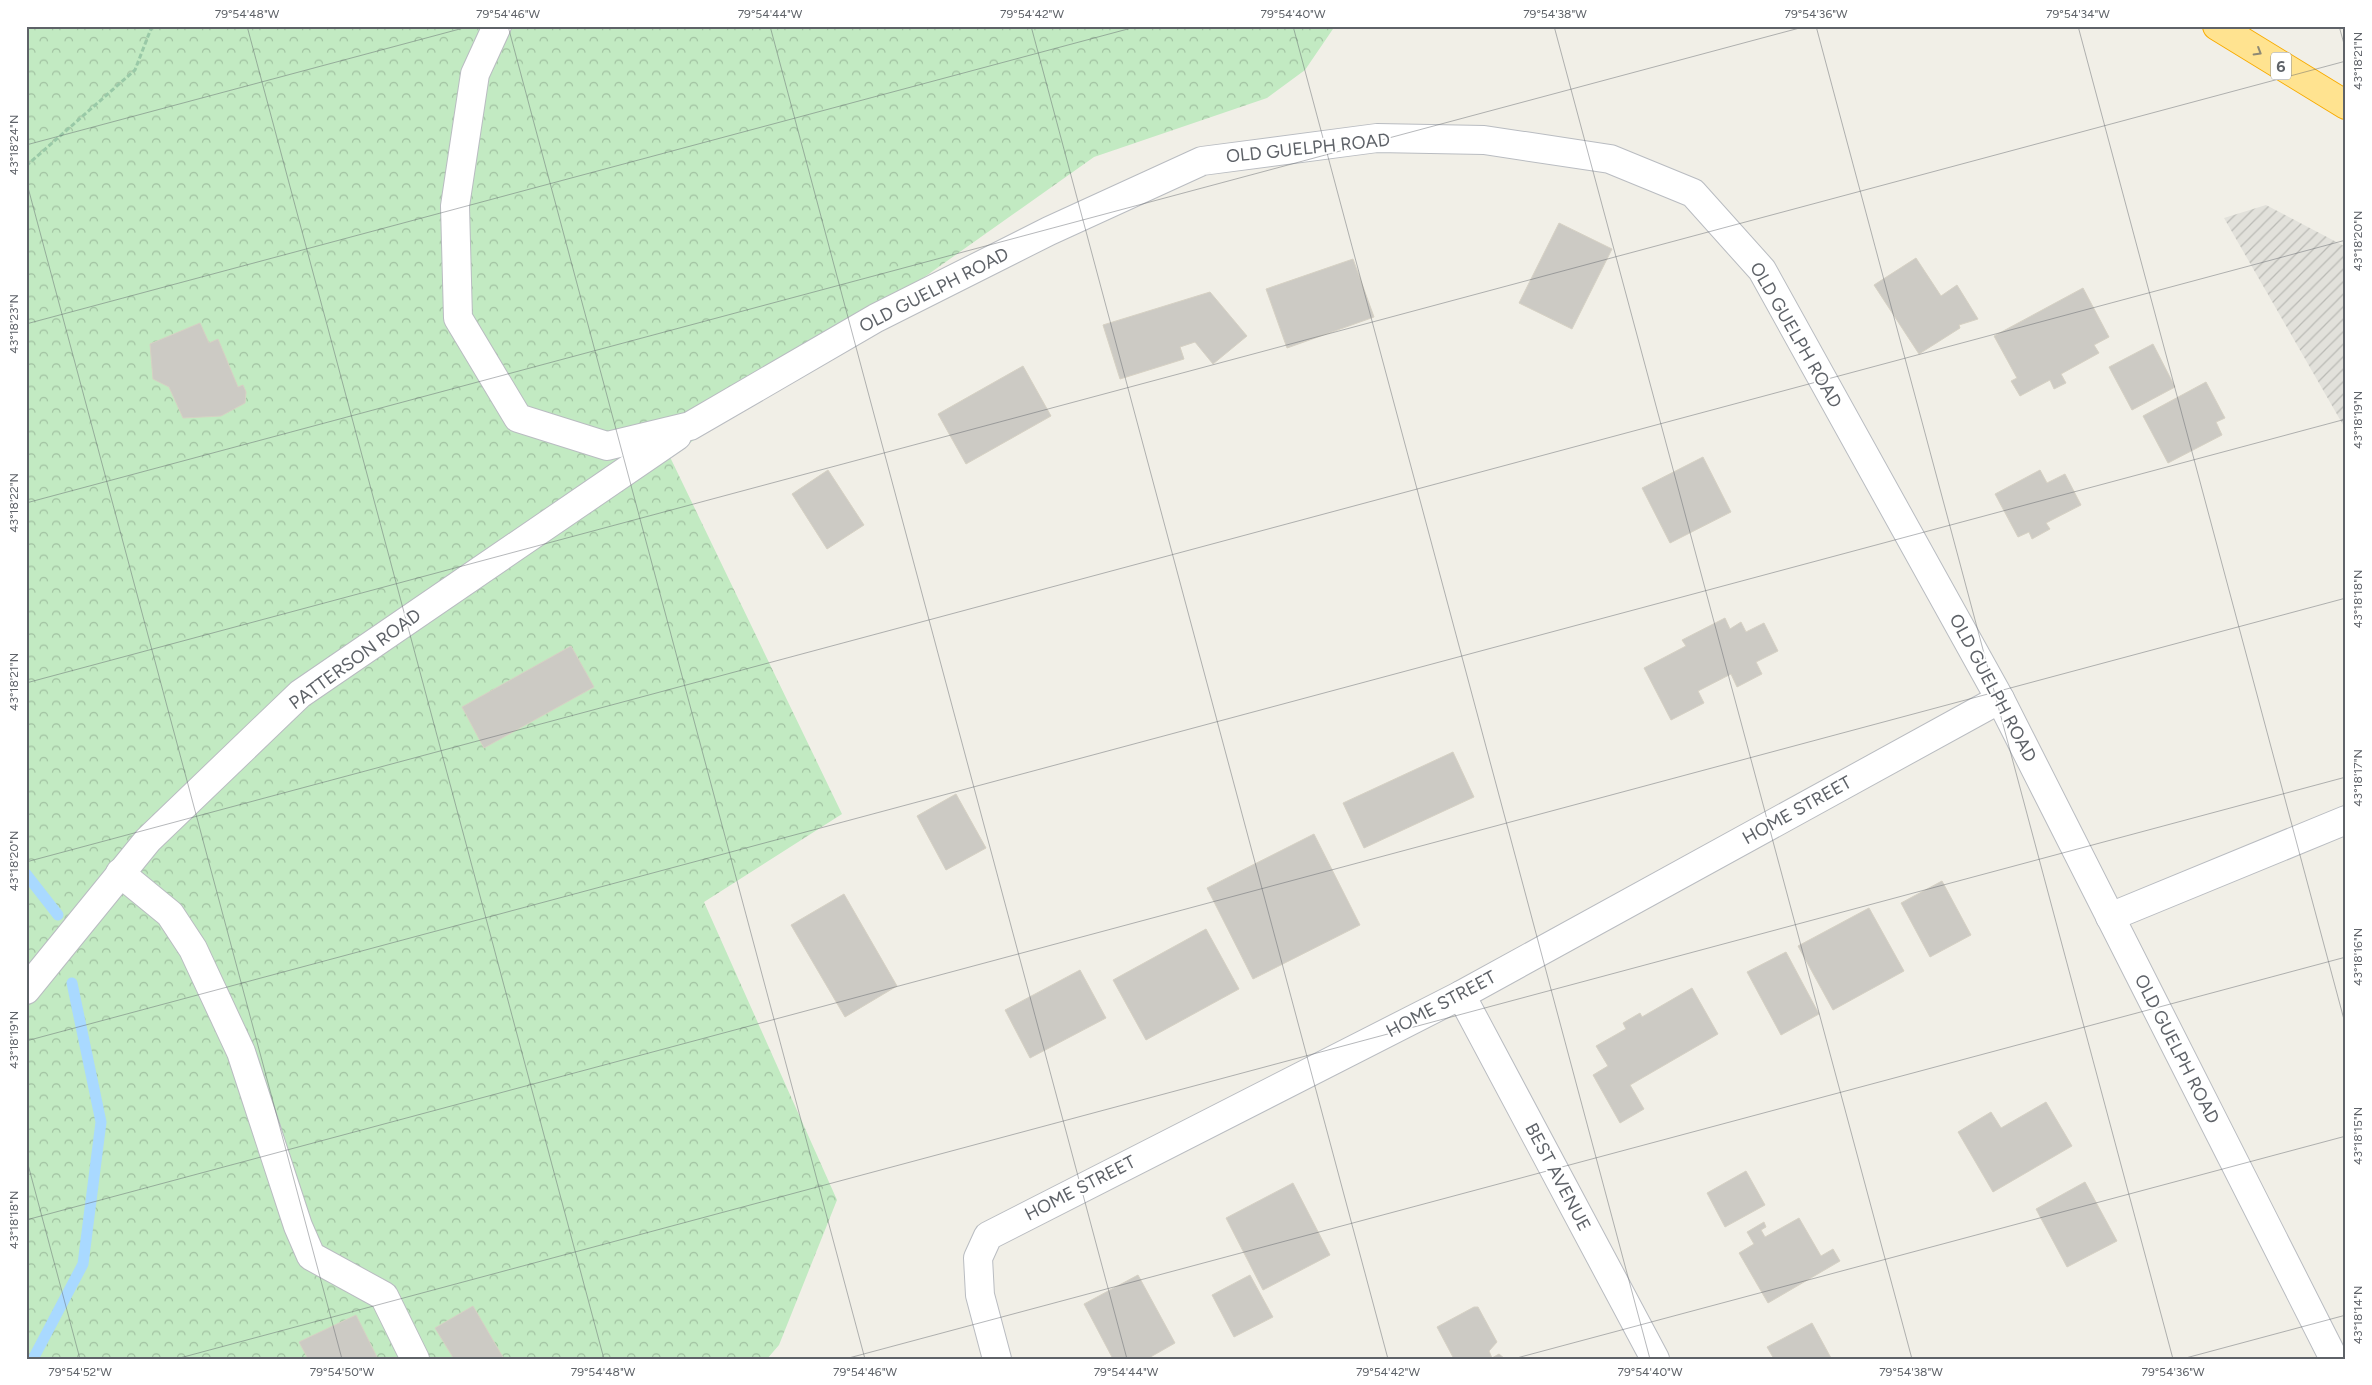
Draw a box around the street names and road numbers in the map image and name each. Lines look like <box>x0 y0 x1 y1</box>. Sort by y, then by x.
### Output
road number: 6 <box>2271 52 2291 80</box>
street label: OLD GUELPH ROAD <box>1225 128 1391 168</box>
street label: OLD GUELPH ROAD <box>856 243 1012 337</box>
street label: OLD GUELPH ROAD <box>1745 258 1847 412</box>
street label: PATTERSON ROAD <box>285 604 425 714</box>
street label: OLD GUELPH ROAD <box>1945 610 2041 766</box>
street label: HOME STREET <box>1739 771 1855 849</box>
street label: HOME STREET <box>1382 966 1500 1042</box>
street label: OLD GUELPH ROAD <box>2130 971 2224 1127</box>
street label: BEST AVENUE <box>1520 1119 1596 1235</box>
street label: HOME STREET <box>1021 1151 1139 1225</box>

